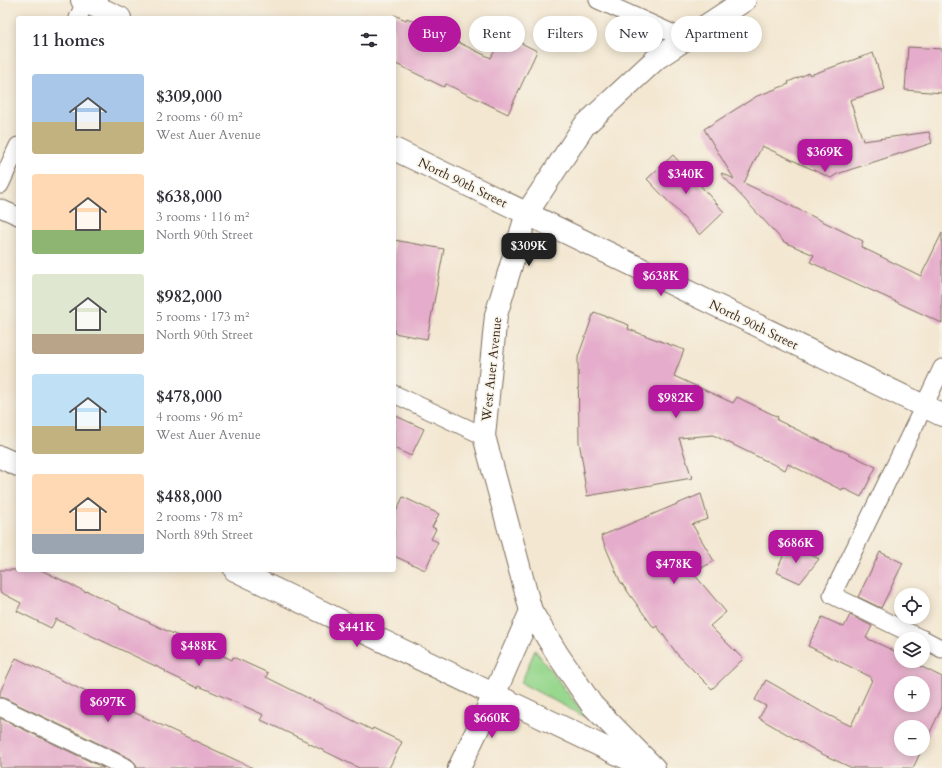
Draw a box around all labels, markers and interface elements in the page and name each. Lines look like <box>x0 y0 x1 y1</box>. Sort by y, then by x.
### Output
chip: Buy <box>408 16 461 52</box>
chip: Rent <box>469 16 525 52</box>
chip: Filters <box>533 16 597 52</box>
chip: New <box>605 16 663 52</box>
chip: Apartment <box>671 16 762 52</box>
text: 11 homes <box>32 29 105 52</box>
icon: filters <box>358 29 380 51</box>
text: $309,000 <box>156 85 222 108</box>
icon: home <box>64 90 112 138</box>
text: 2 rooms · 60 m² <box>156 108 243 126</box>
text: West Auer Avenue <box>156 126 261 144</box>
pin: $369K <box>797 139 853 173</box>
text: $369K <box>806 143 844 161</box>
street label: North 90th Street <box>415 154 510 212</box>
pin: $340K <box>658 161 714 195</box>
text: $340K <box>667 165 705 183</box>
text: $638,000 <box>156 185 222 208</box>
icon: home <box>64 190 112 238</box>
text: 3 rooms · 116 m² <box>156 208 249 226</box>
text: North 90th Street <box>156 226 253 244</box>
pin: $309K <box>501 233 557 267</box>
text: $309K <box>510 237 548 255</box>
pin: $638K <box>633 263 689 297</box>
text: $638K <box>642 267 680 285</box>
text: $982,000 <box>156 285 222 308</box>
icon: home <box>64 290 112 338</box>
street label: North 90th Street <box>706 296 801 354</box>
text: 5 rooms · 173 m² <box>156 308 249 326</box>
street label: West Auer Avenue <box>477 316 506 423</box>
text: North 90th Street <box>156 326 253 344</box>
text: $478,000 <box>156 385 222 408</box>
pin: $982K <box>648 385 704 419</box>
text: $982K <box>657 389 695 407</box>
icon: home <box>64 390 112 438</box>
text: 4 rooms · 96 m² <box>156 408 243 426</box>
text: West Auer Avenue <box>156 426 261 444</box>
text: $488,000 <box>156 485 222 508</box>
icon: home <box>64 490 112 538</box>
text: 2 rooms · 78 m² <box>156 508 243 526</box>
text: North 89th Street <box>156 526 253 544</box>
pin: $686K <box>768 530 824 564</box>
text: $686K <box>777 534 815 552</box>
pin: $478K <box>646 551 702 585</box>
text: $478K <box>655 555 693 573</box>
map controls <box>894 588 930 756</box>
button: locate <box>894 588 930 624</box>
pin: $441K <box>329 614 385 648</box>
text: $441K <box>338 618 376 636</box>
button: layers <box>894 632 930 668</box>
pin: $488K <box>171 633 227 667</box>
text: $488K <box>180 637 218 655</box>
button: + <box>894 676 930 712</box>
pin: $697K <box>80 689 136 723</box>
text: $697K <box>89 693 127 711</box>
pin: $660K <box>464 705 520 739</box>
text: $660K <box>473 709 511 727</box>
button: − <box>894 720 930 756</box>

